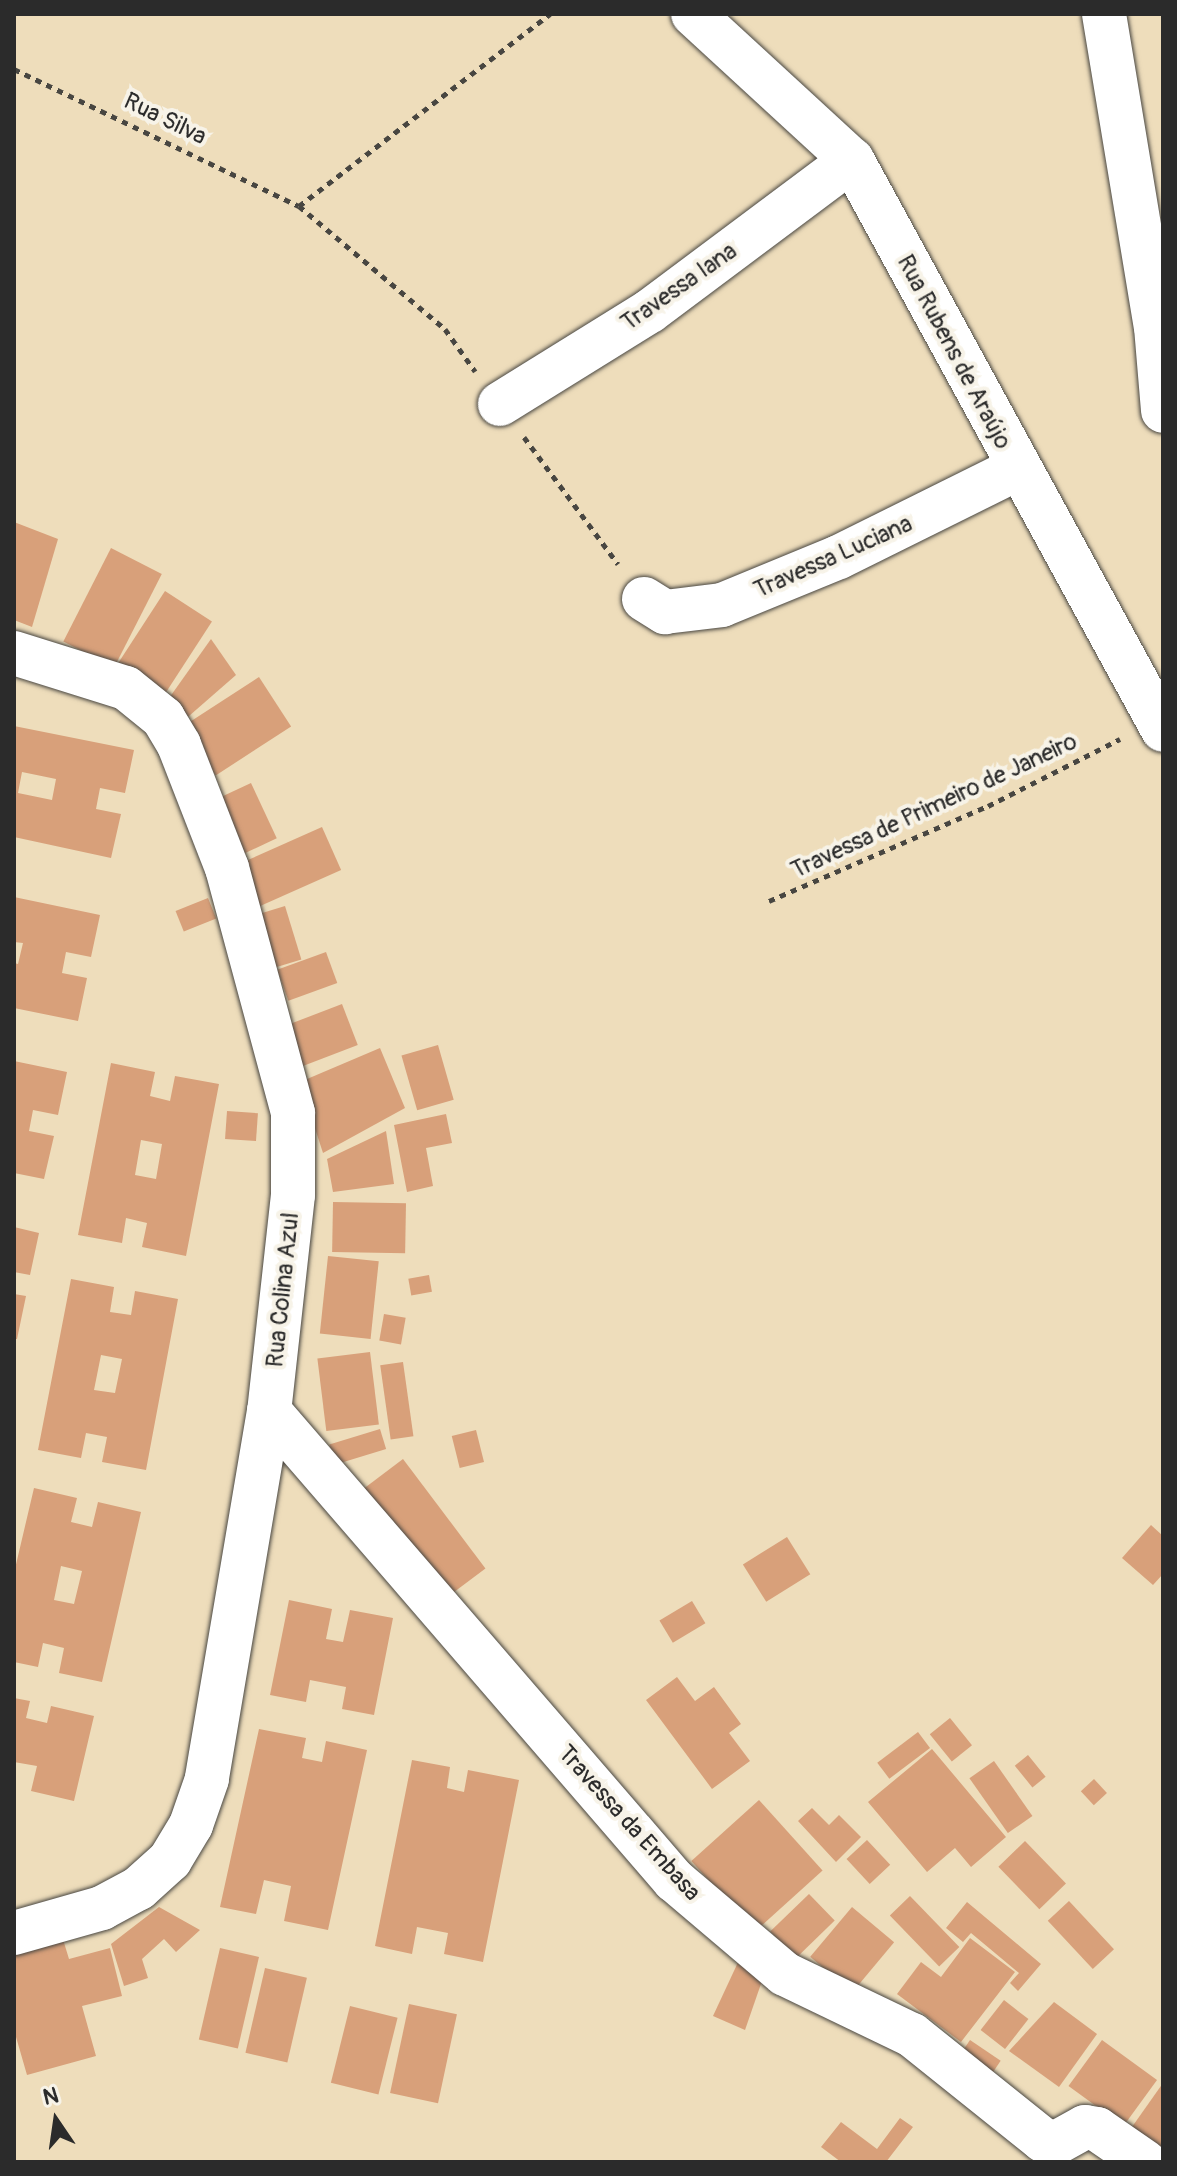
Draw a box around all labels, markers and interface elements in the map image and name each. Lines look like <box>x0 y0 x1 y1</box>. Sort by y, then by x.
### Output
street label: Rua Silva <box>119 87 211 151</box>
street label: Travessa Iana <box>616 237 742 337</box>
street label: Rua Rubens de Araújo <box>891 250 1017 454</box>
street label: Travessa Luciana <box>749 509 917 605</box>
street label: Travessa de Primeiro de Janeiro <box>786 727 1082 885</box>
street label: Rua Colina Azul <box>261 1211 305 1369</box>
street label: Travessa da Embasa <box>552 1739 706 1907</box>
north arrow <box>16 2080 96 2160</box>
text: N <box>40 2081 61 2112</box>

